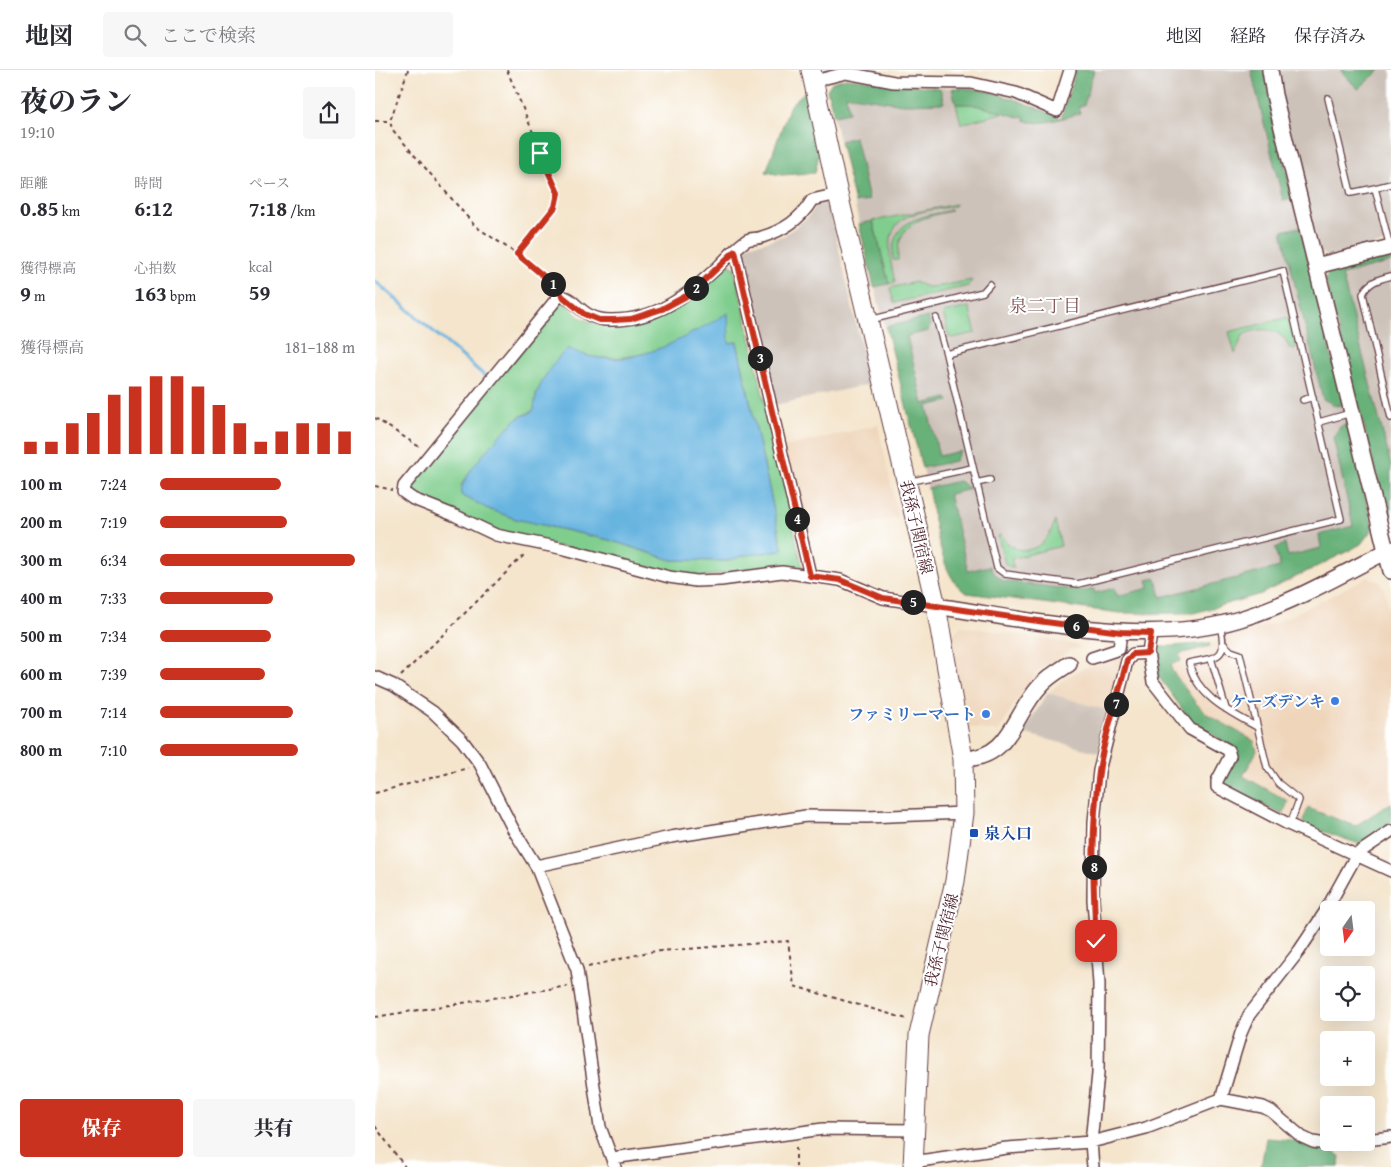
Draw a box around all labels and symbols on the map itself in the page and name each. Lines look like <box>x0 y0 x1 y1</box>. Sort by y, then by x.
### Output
pin <box>519 132 561 174</box>
pin: 1 <box>541 272 565 296</box>
pin: 2 <box>683 276 709 300</box>
district label: 泉二丁目 <box>1009 292 1081 319</box>
pin: 3 <box>747 346 773 370</box>
street label: 我孫子関宿線 <box>895 478 939 576</box>
pin: 4 <box>785 506 809 532</box>
pin: 5 <box>901 590 925 614</box>
pin: 6 <box>1063 614 1089 638</box>
place label: ケーズデンキ <box>1230 689 1325 713</box>
pin: 7 <box>1103 692 1129 716</box>
marker: ケーズデンキ <box>1329 695 1341 707</box>
place label: ファミリーマート <box>848 702 976 726</box>
marker: ファミリーマート <box>980 708 992 720</box>
place label: 泉入口 <box>984 821 1032 845</box>
marker: 泉入口 <box>968 827 980 839</box>
pin: 8 <box>1081 854 1107 880</box>
street label: 我孫子関宿線 <box>918 891 964 989</box>
north arrow <box>1320 901 1375 956</box>
pin <box>1075 920 1117 962</box>

